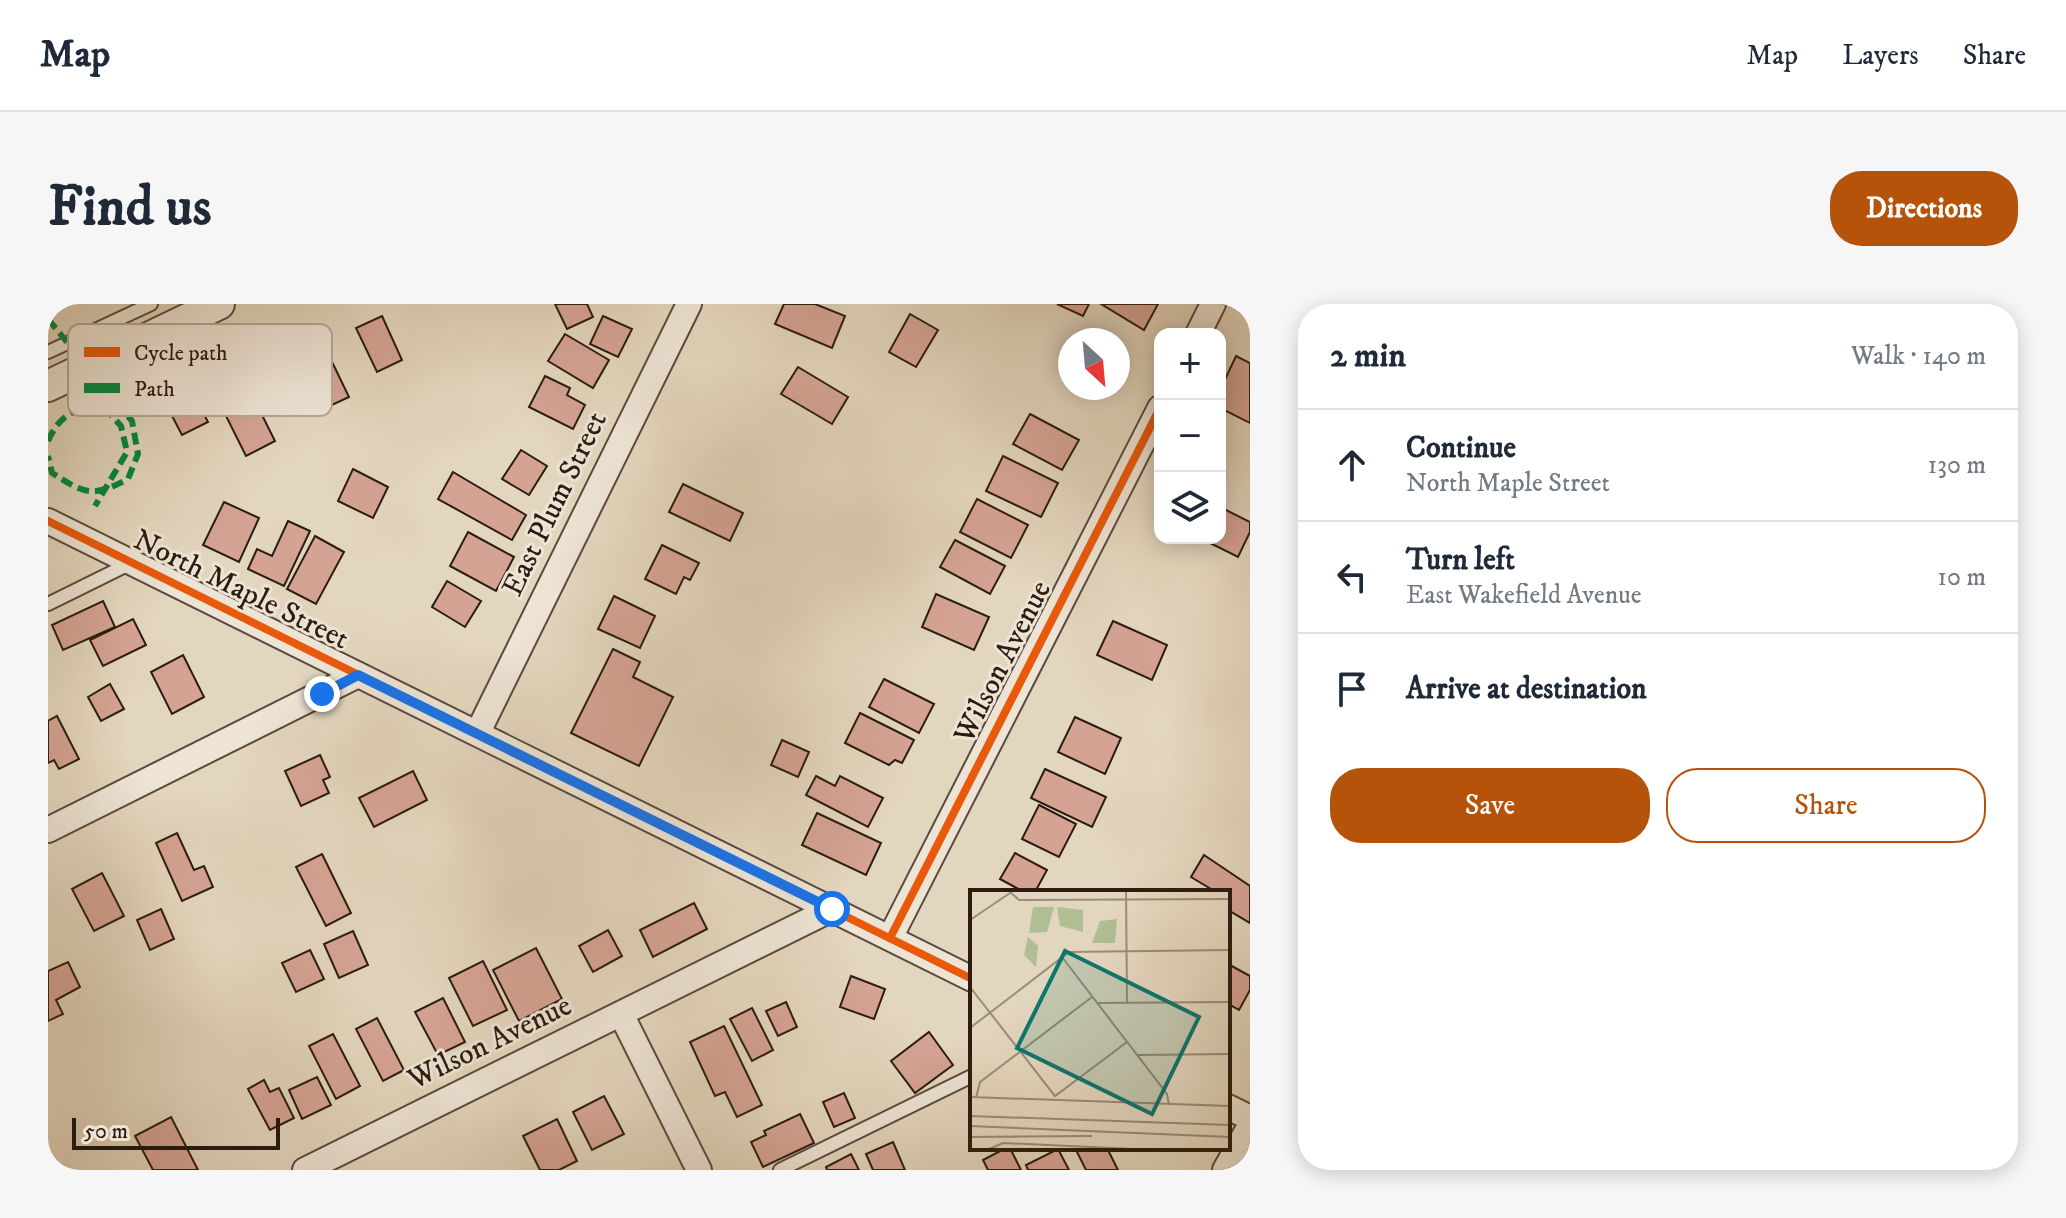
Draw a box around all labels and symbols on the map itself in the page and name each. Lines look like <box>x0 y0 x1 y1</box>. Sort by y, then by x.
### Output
legend <box>68 324 332 416</box>
north arrow <box>1058 328 1130 400</box>
text: Cycle path <box>134 340 228 367</box>
text: Path <box>134 376 175 403</box>
street label: East Plum Street <box>494 406 616 602</box>
street label: North Maple Street <box>127 522 355 658</box>
street label: Wilson Avenue <box>946 575 1060 750</box>
route end <box>304 676 340 712</box>
inset map <box>970 890 1230 1150</box>
route start <box>814 891 850 927</box>
street label: Wilson Avenue <box>401 987 578 1099</box>
scale bar <box>72 1114 280 1150</box>

